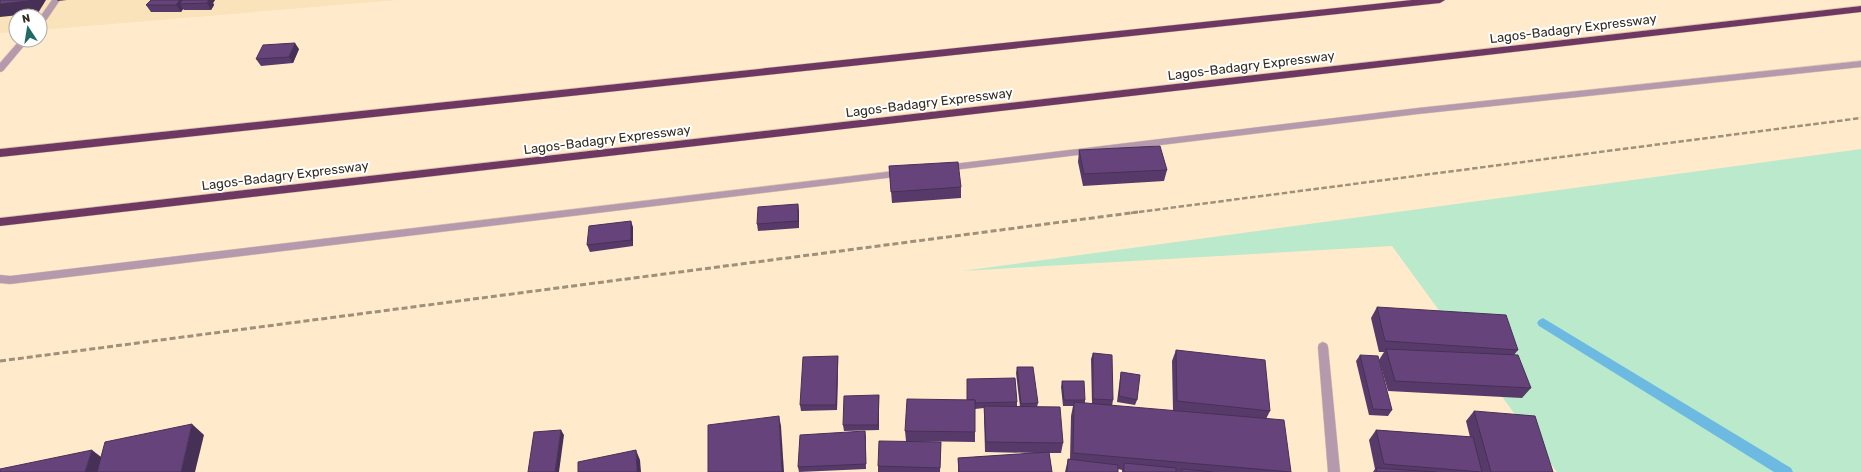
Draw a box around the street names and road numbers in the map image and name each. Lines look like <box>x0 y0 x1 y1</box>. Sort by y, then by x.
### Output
street label: Lagos-Badagry Expressway <box>1489 11 1658 47</box>
street label: Lagos-Badagry Expressway <box>1167 48 1336 84</box>
street label: Lagos-Badagry Expressway <box>845 85 1014 121</box>
street label: Lagos-Badagry Expressway <box>523 122 692 158</box>
street label: Lagos-Badagry Expressway <box>201 158 370 194</box>

